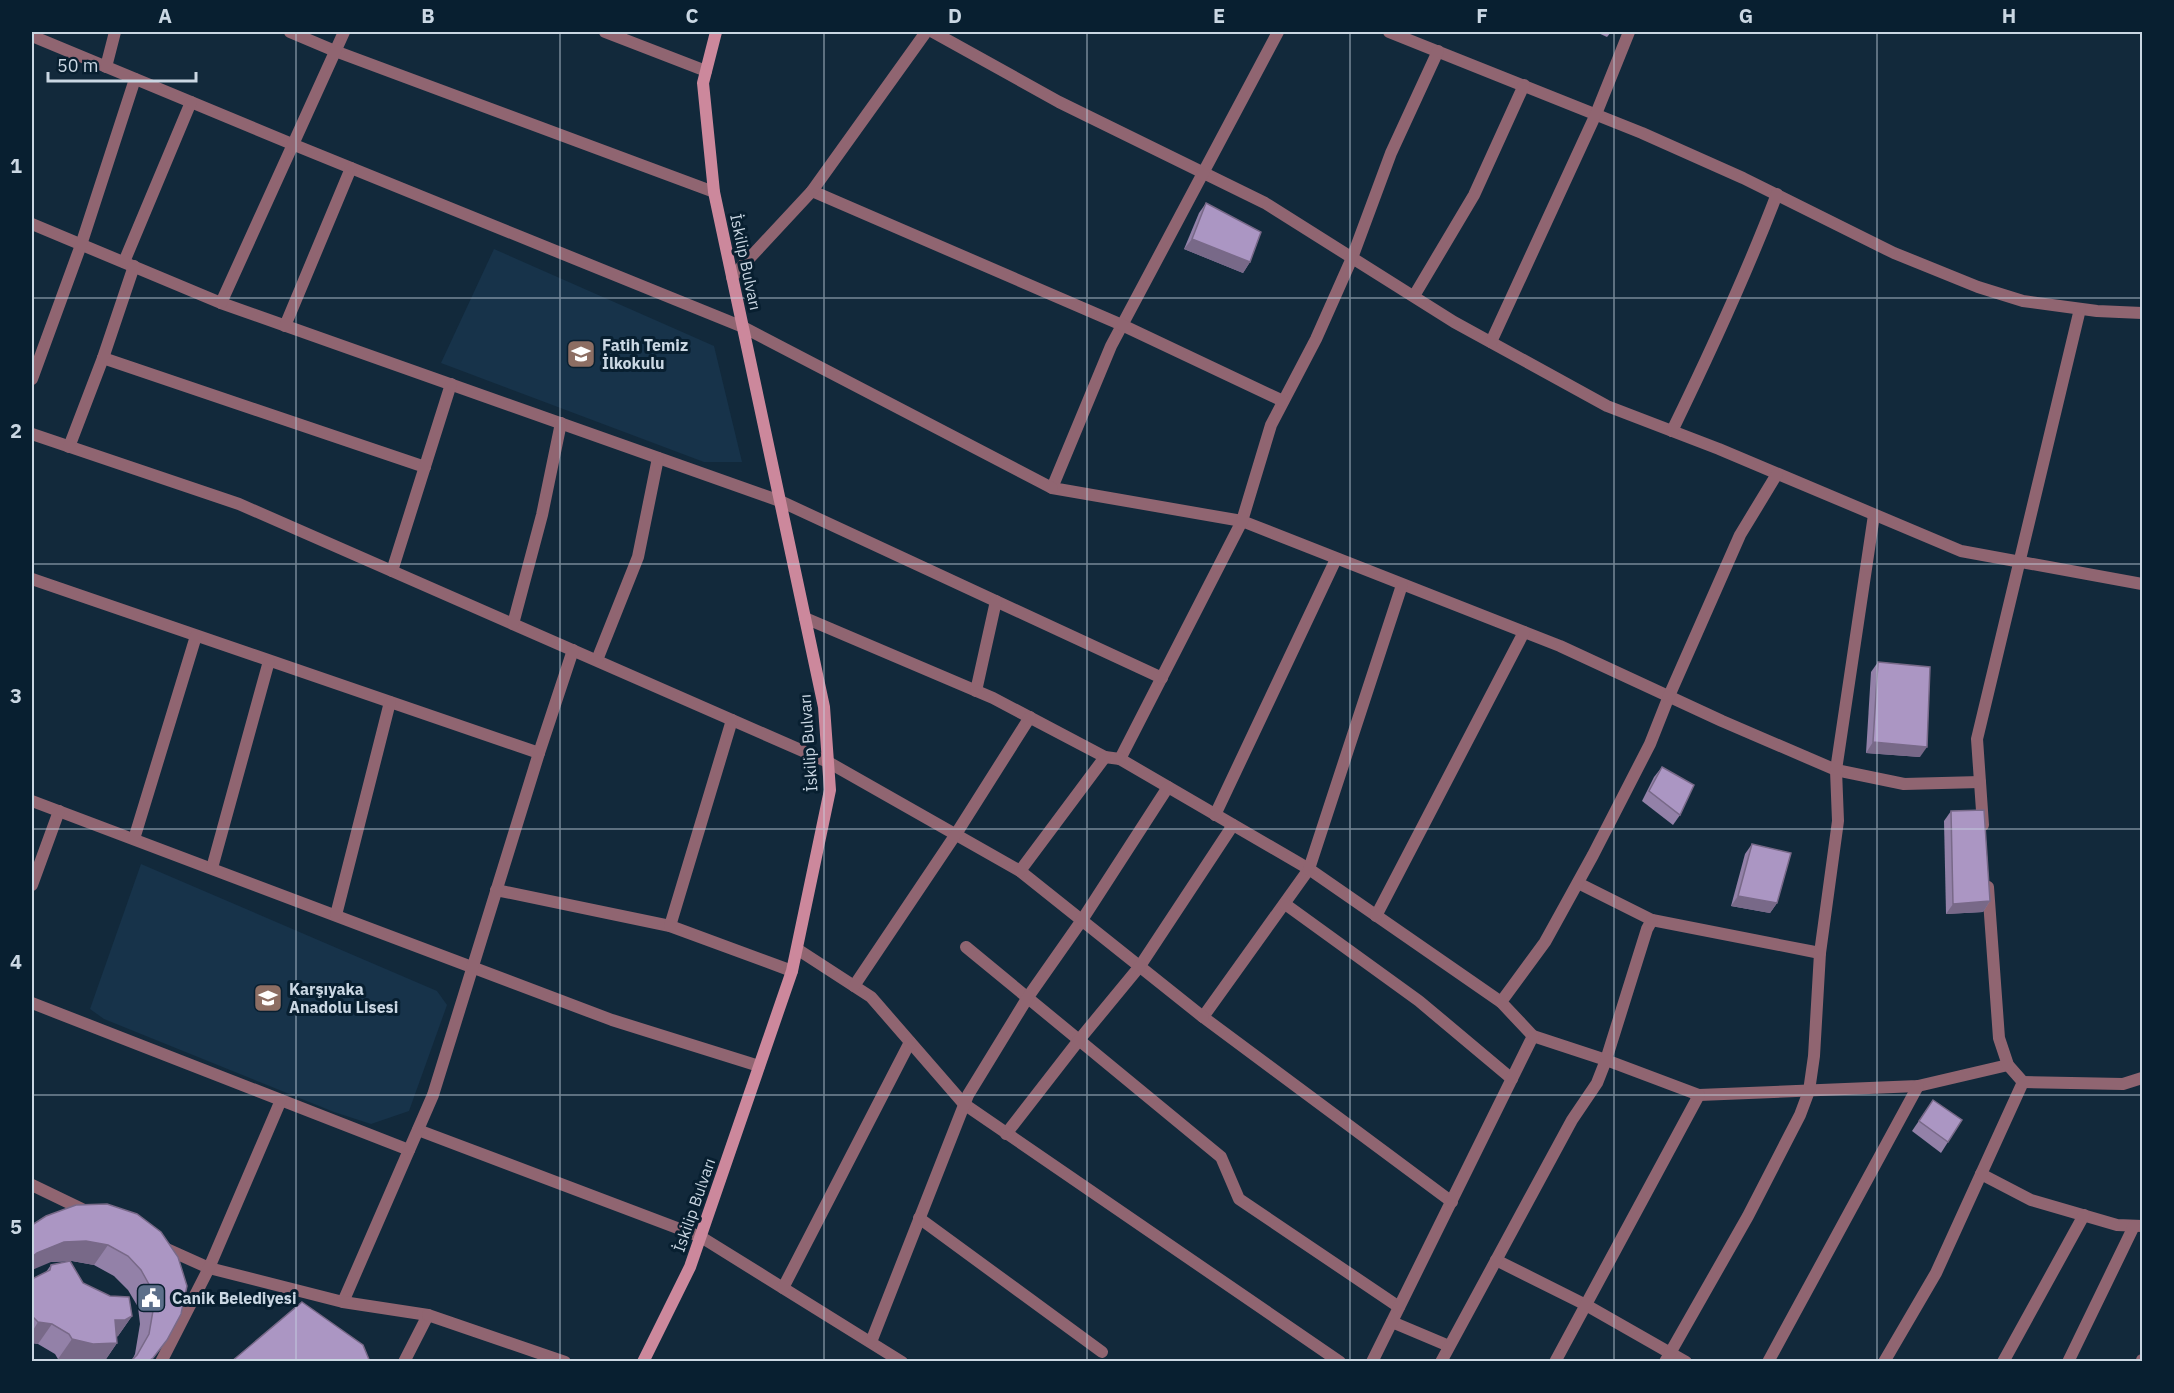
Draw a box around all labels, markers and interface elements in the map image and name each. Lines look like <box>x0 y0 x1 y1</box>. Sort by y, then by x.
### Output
text: A <box>158 2 172 29</box>
text: B <box>421 2 435 29</box>
text: C <box>685 2 699 29</box>
text: D <box>948 2 962 29</box>
text: E <box>1213 2 1225 29</box>
text: F <box>1476 2 1488 29</box>
text: G <box>1739 2 1753 29</box>
text: H <box>2002 2 2016 29</box>
scale bar <box>48 45 196 83</box>
text: 50 m <box>57 54 99 77</box>
text: 1 <box>10 152 22 179</box>
street label: İskilip Bulvarı <box>726 212 766 312</box>
place label: Fatih Temiz İlkokulu <box>602 335 688 373</box>
school or university icon: Fatih Temiz İlkokulu <box>565 338 597 370</box>
text: 2 <box>10 417 22 444</box>
text: 3 <box>10 682 22 709</box>
street label: İskilip Bulvarı <box>795 693 821 793</box>
text: 4 <box>10 948 22 975</box>
place label: Karşıyaka Anadolu Lisesi <box>289 979 398 1017</box>
school or university icon: Karşıyaka Anadolu Lisesi <box>252 982 284 1014</box>
street label: İskilip Bulvarı <box>669 1155 719 1255</box>
text: 5 <box>10 1213 22 1240</box>
public building icon: Canik Belediyesi <box>135 1282 167 1314</box>
place label: Canik Belediyesi <box>172 1288 297 1308</box>

